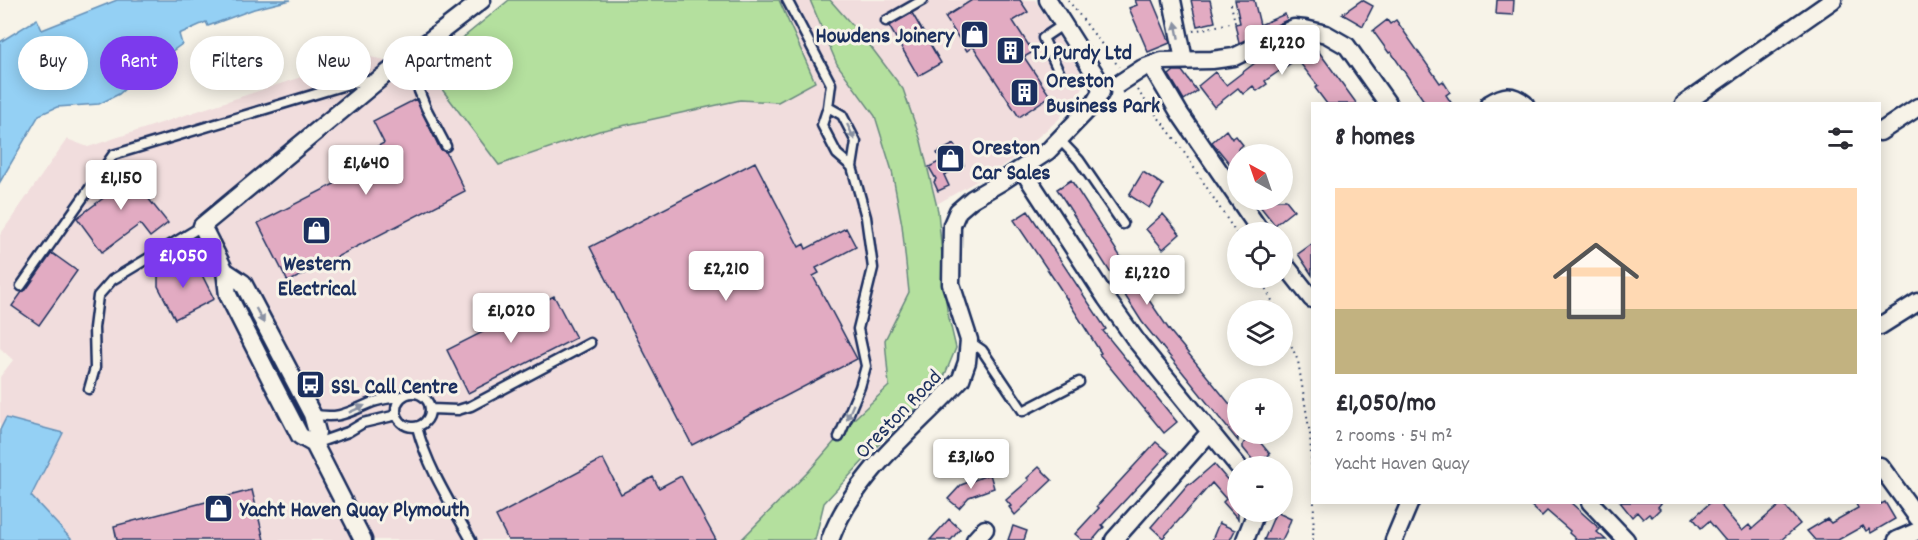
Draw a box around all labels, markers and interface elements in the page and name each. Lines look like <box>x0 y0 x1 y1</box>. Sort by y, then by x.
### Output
shop icon: Howdens Joinery <box>959 18 991 50</box>
one-way arrow <box>1172 21 1182 39</box>
place label: Howdens Joinery <box>816 22 955 53</box>
pin: £1,220 <box>1233 25 1331 76</box>
text: £1,220 <box>1259 30 1305 58</box>
building icon: TJ Purdy Ltd <box>994 35 1026 67</box>
chip: Buy <box>18 36 88 90</box>
chip: Rent <box>100 36 178 90</box>
chip: Filters <box>190 36 284 90</box>
chip: New <box>296 36 371 90</box>
chip: Apartment <box>383 36 513 90</box>
place label: TJ Purdy Ltd <box>1031 39 1132 70</box>
place label: Oreston Business Park <box>1046 67 1160 123</box>
building icon: Oreston Business Park <box>1009 76 1041 108</box>
text: 8 homes <box>1335 120 1415 157</box>
icon: filters <box>1824 122 1857 155</box>
one-way arrow <box>846 124 855 141</box>
place label: Oreston Car Sales <box>972 134 1051 190</box>
shop icon: Oreston Car Sales <box>935 143 967 175</box>
north arrow <box>1227 144 1293 210</box>
map controls <box>1227 144 1293 522</box>
pin: £1,640 <box>317 145 415 196</box>
text: £1,640 <box>342 150 390 178</box>
pin: £1,150 <box>72 160 170 211</box>
text: £1,150 <box>100 165 142 193</box>
shop icon: Western Electrical <box>301 214 333 246</box>
button: locate <box>1227 222 1293 288</box>
icon: home <box>1542 227 1650 335</box>
pin: £1,050 <box>134 238 232 289</box>
text: £1,050 <box>158 243 208 271</box>
place label: Western Electrical <box>278 250 357 306</box>
pin: £2,210 <box>677 251 775 302</box>
pin: £1,220 <box>1098 255 1196 306</box>
text: £2,210 <box>703 256 749 284</box>
text: £1,220 <box>1124 260 1170 288</box>
pin: £1,020 <box>462 293 560 344</box>
text: £1,020 <box>487 298 535 326</box>
button: layers <box>1227 300 1293 366</box>
one-way arrow <box>255 307 265 324</box>
street label: Oreston Road <box>849 364 950 467</box>
bus stop icon: SSL Call Centre <box>294 369 326 401</box>
place label: SSL Call Centre <box>331 373 458 404</box>
button: + <box>1227 378 1293 444</box>
text: £1,050/mo <box>1335 386 1436 423</box>
one-way arrow <box>845 403 855 421</box>
one-way arrow <box>349 405 366 414</box>
text: 2 rooms · 54 m² <box>1335 423 1453 451</box>
pin: £3,160 <box>922 439 1020 490</box>
text: £3,160 <box>947 444 995 472</box>
text: Yacht Haven Quay <box>1335 451 1469 479</box>
button: − <box>1227 456 1293 522</box>
shop icon: Yacht Haven Quay Plymouth <box>203 492 235 524</box>
place label: Yacht Haven Quay Plymouth <box>239 496 469 527</box>

